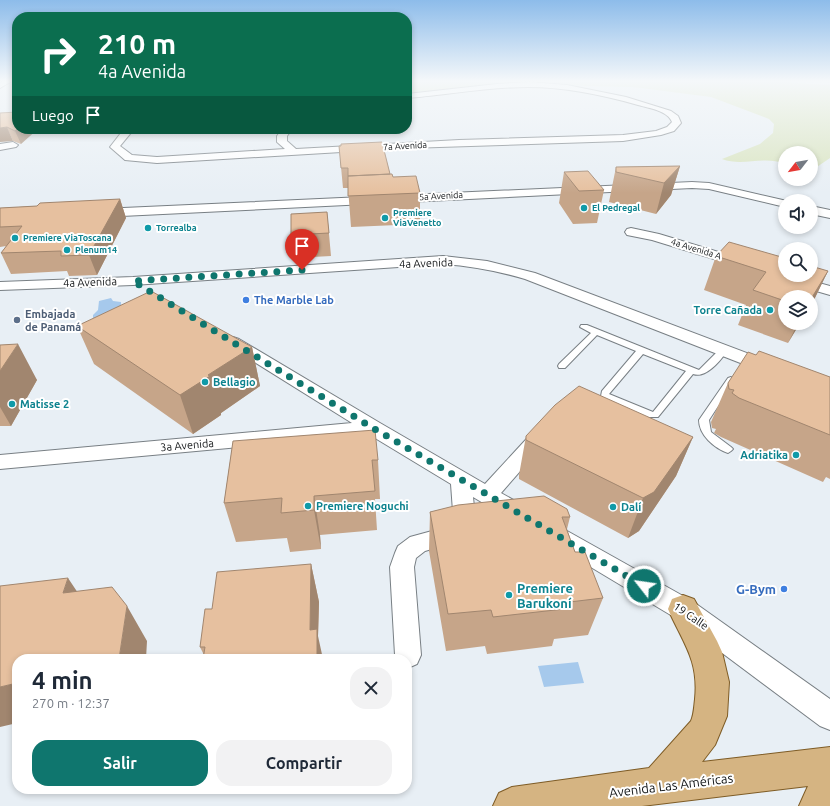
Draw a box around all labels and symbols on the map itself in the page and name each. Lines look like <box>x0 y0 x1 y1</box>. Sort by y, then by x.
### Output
street label: 7a Avenida <box>383 140 427 152</box>
north arrow <box>778 146 818 186</box>
street label: 5a Avenida <box>419 190 463 202</box>
marker: El Pedregal <box>579 203 589 213</box>
place label: El Pedregal <box>592 203 640 213</box>
place label: Premiere ViaVenetto <box>393 208 442 228</box>
marker: Premiere ViaVenetto <box>380 213 390 223</box>
marker: Torrealba <box>143 223 153 233</box>
place label: Torrealba <box>156 223 197 233</box>
pin <box>285 229 319 270</box>
marker: Premiere ViaToscana <box>10 233 20 243</box>
place label: Premiere ViaToscana <box>23 233 112 243</box>
street label: 4a Avenida A <box>670 237 722 261</box>
marker: Plenum14 <box>62 245 72 255</box>
place label: Plenum14 <box>75 245 117 255</box>
street label: 4a Avenida <box>399 256 453 270</box>
street label: 4a Avenida <box>63 275 117 289</box>
place label: The Marble Lab <box>254 294 334 306</box>
marker: The Marble Lab <box>241 295 251 305</box>
place label: Torre Cañada <box>694 304 762 316</box>
marker: Torre Cañada <box>765 305 775 315</box>
place label: Embajada de Panamá <box>25 308 81 333</box>
marker: Embajada de Panamá <box>12 315 22 325</box>
place label: Bellagio <box>213 376 256 388</box>
marker: Bellagio <box>200 377 210 387</box>
place label: Matisse 2 <box>20 398 69 410</box>
marker: Matisse 2 <box>7 399 17 409</box>
street label: 3a Avenida <box>160 437 214 453</box>
place label: Adriatika <box>740 449 788 461</box>
marker: Adriatika <box>791 450 801 460</box>
place label: Premiere Noguchi <box>316 500 409 512</box>
marker: Premiere Noguchi <box>303 501 313 511</box>
place label: Dalí <box>621 501 641 513</box>
marker: Dalí <box>608 502 618 512</box>
position arrow <box>623 565 665 607</box>
place label: Premiere Barukoní <box>517 581 573 610</box>
place label: G-Bym <box>736 582 776 596</box>
marker: G-Bym <box>779 584 789 594</box>
marker: Premiere Barukoní <box>504 590 514 600</box>
street label: 19 Calle <box>671 600 711 632</box>
street label: Avenida Las Américas <box>608 770 734 800</box>

